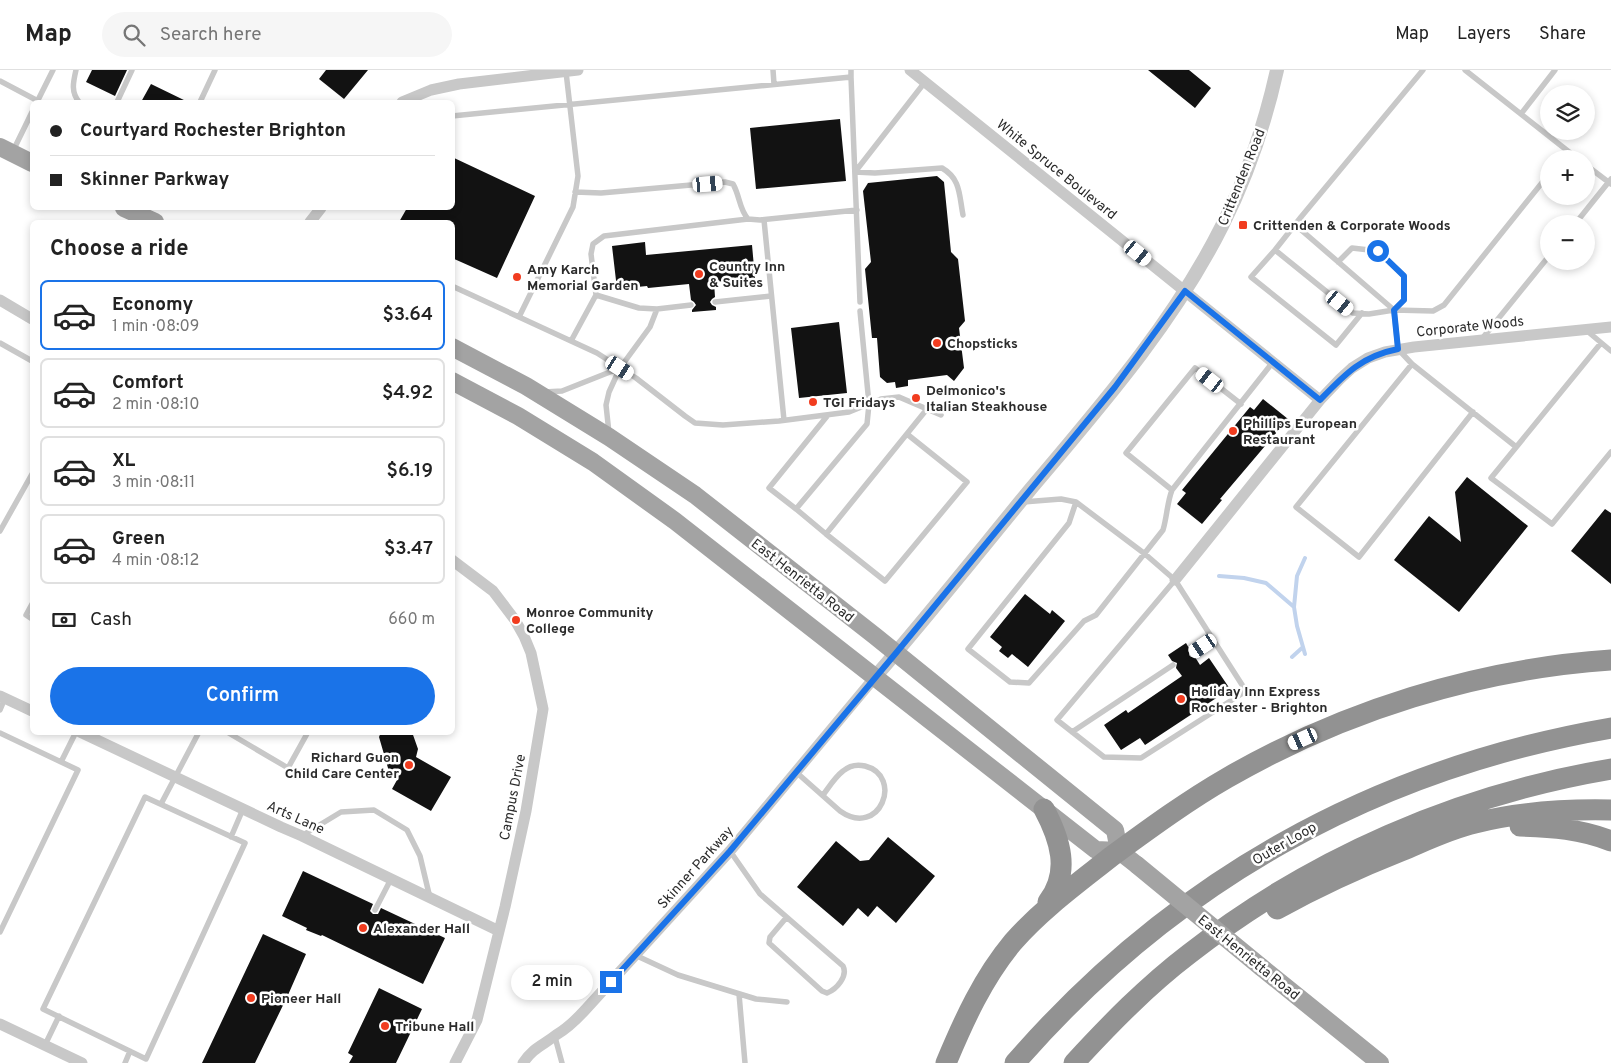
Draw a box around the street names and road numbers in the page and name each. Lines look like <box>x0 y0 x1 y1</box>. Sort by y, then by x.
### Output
street label: White Spruce Boulevard <box>993 116 1120 224</box>
street label: Crittenden Road <box>1215 127 1270 229</box>
street label: Corporate Woods <box>1416 313 1525 342</box>
street label: East Henrietta Road <box>747 536 857 627</box>
street label: Campus Drive <box>497 753 530 842</box>
street label: Arts Lane <box>264 798 327 839</box>
street label: Outer Loop <box>1250 819 1320 869</box>
street label: Skinner Parkway <box>655 823 738 913</box>
street label: East Henrietta Road <box>1194 912 1302 1004</box>

